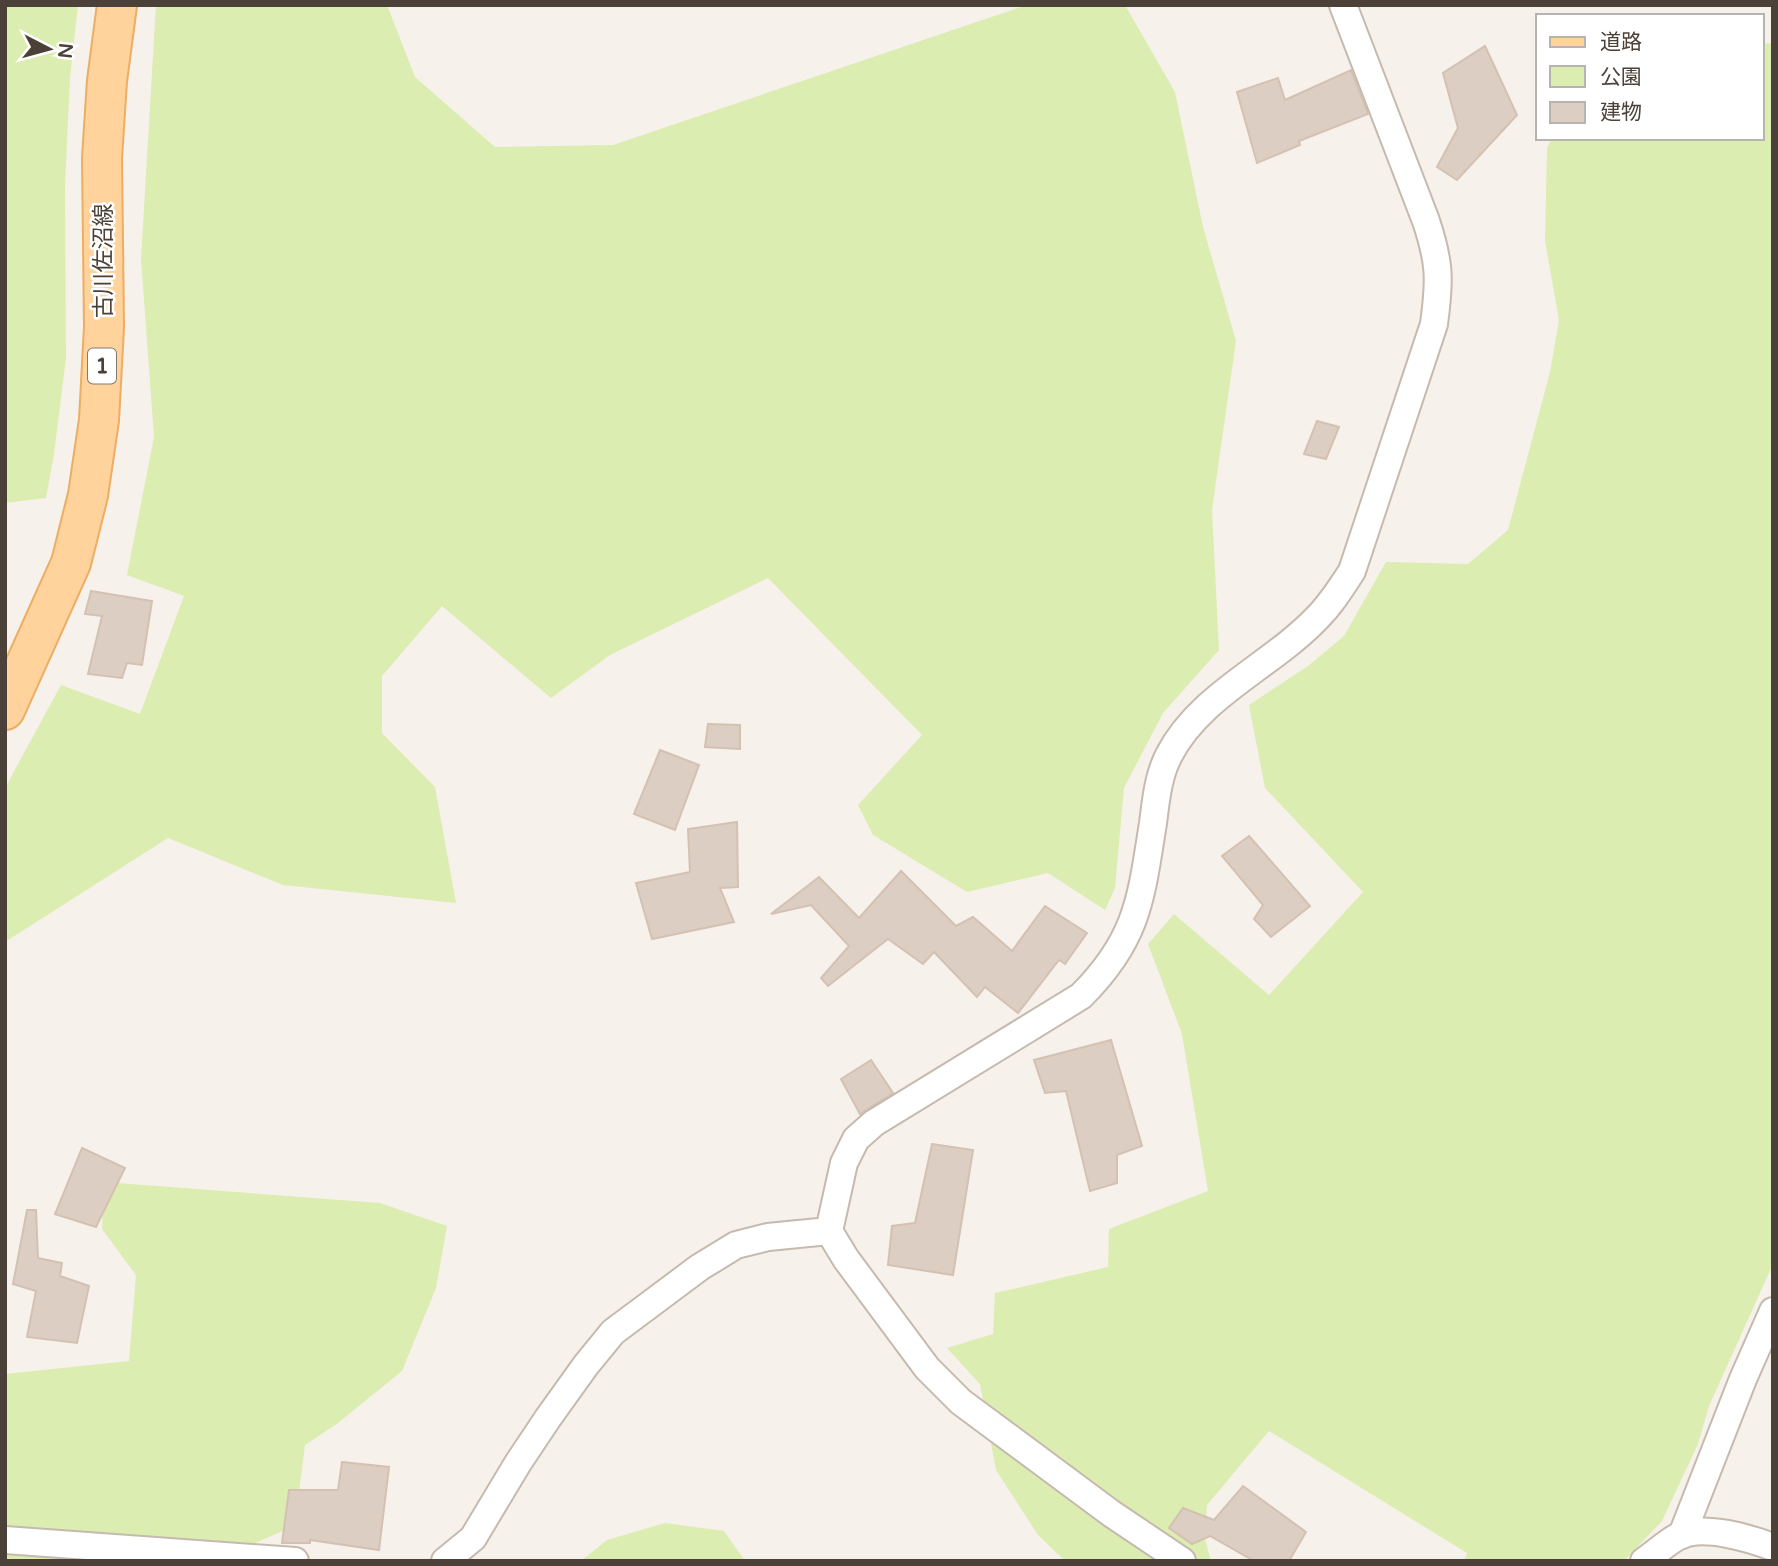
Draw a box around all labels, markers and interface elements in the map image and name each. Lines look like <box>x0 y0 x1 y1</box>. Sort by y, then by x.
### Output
north arrow <box>14 14 84 84</box>
legend <box>1536 14 1764 140</box>
text: 道路 <box>1600 30 1642 55</box>
text: N <box>53 42 77 59</box>
text: 公園 <box>1600 65 1642 90</box>
text: 建物 <box>1600 100 1642 125</box>
street label: 古川佐沼線 <box>90 204 118 319</box>
road number: 1 <box>88 348 116 384</box>

